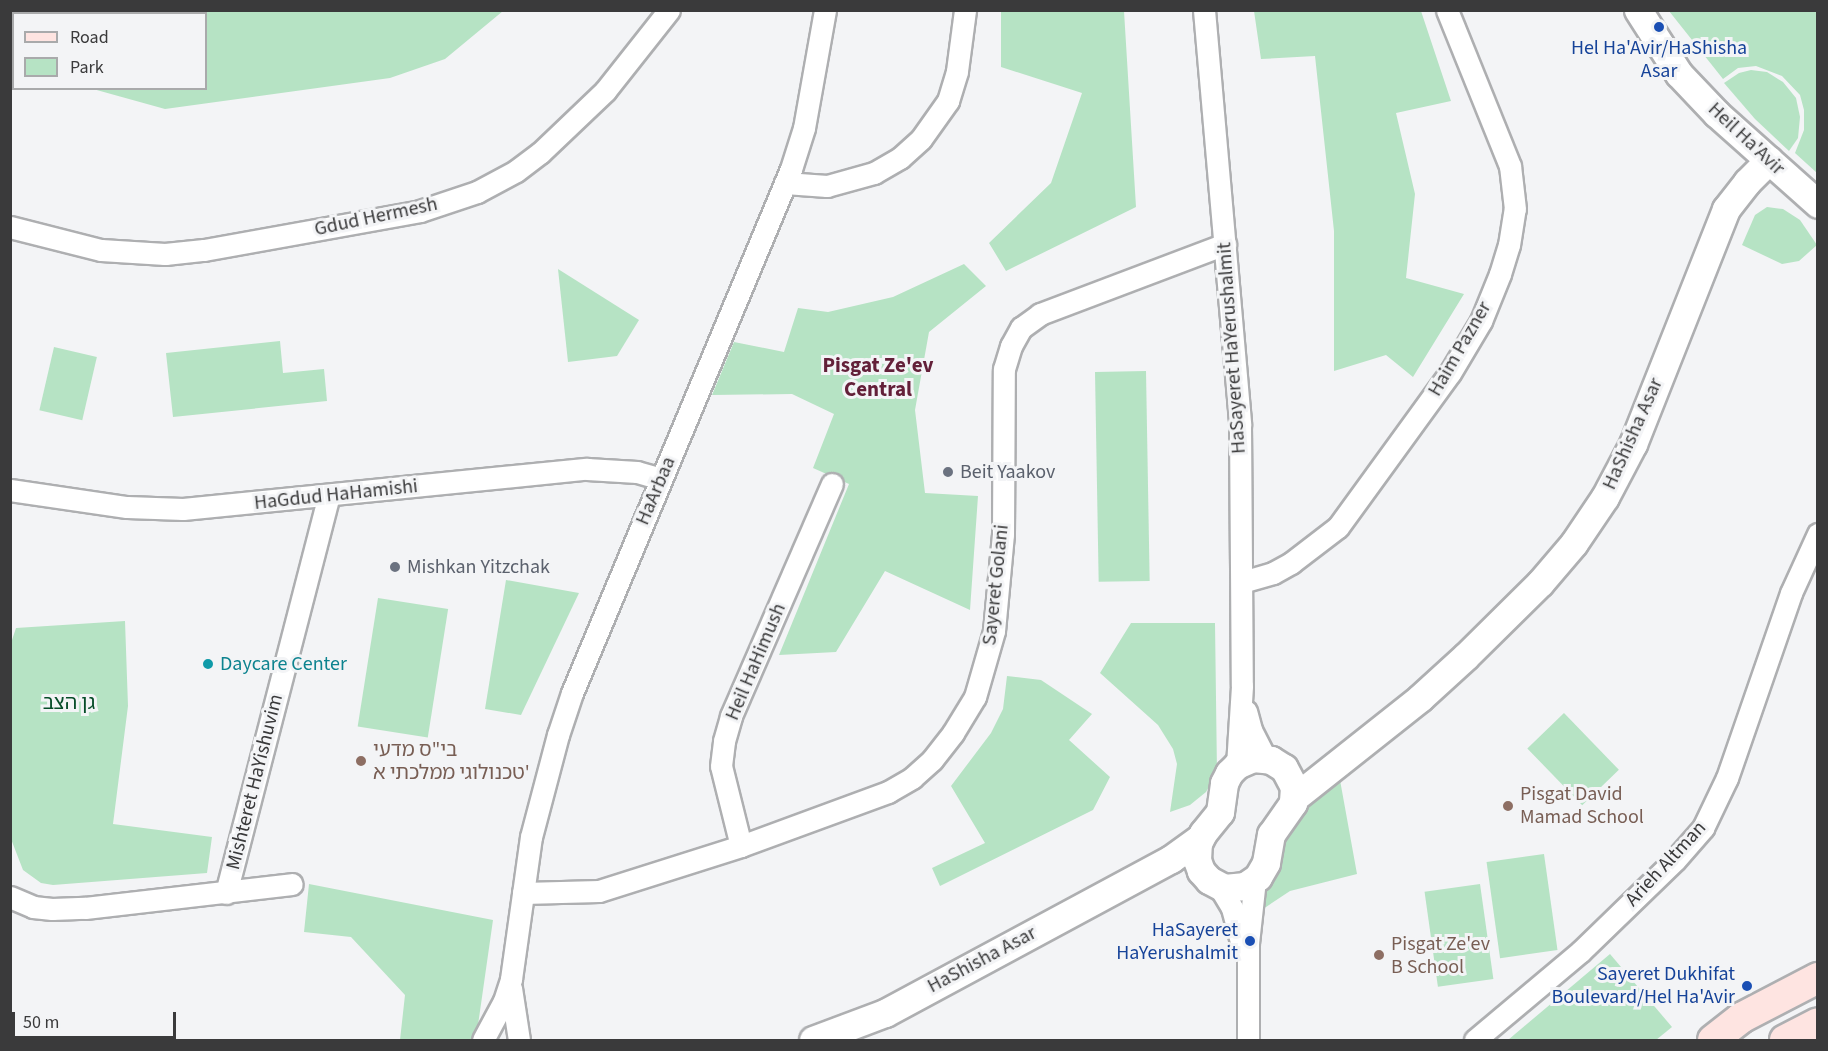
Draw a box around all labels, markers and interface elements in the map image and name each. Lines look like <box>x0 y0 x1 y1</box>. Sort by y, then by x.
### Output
legend <box>12 12 207 90</box>
marker: Hel Ha'Avir/HaShisha Asar <box>1652 20 1666 34</box>
text: Road <box>70 25 109 50</box>
place label: Hel Ha'Avir/HaShisha Asar <box>1571 36 1747 83</box>
text: Park <box>70 55 104 80</box>
street label: Heil Ha'Avir <box>1703 98 1789 180</box>
street label: Gdud Hermesh <box>312 192 440 242</box>
street label: HaSayeret HaYerushalmit <box>1213 241 1251 455</box>
street label: Haim Pazner <box>1423 297 1497 401</box>
district label: Pisgat Ze'ev Central <box>822 352 934 402</box>
street label: HaShisha Asar <box>1598 374 1668 494</box>
street label: HaArbaa <box>631 453 681 529</box>
place label: Beit Yaakov <box>960 460 1055 484</box>
marker: Beit Yaakov <box>941 465 955 479</box>
street label: HaGdud HaHamishi <box>253 474 419 516</box>
street label: Sayeret Golani <box>978 523 1014 647</box>
place label: Mishkan Yitzchak <box>407 555 550 579</box>
marker: Mishkan Yitzchak <box>388 560 402 574</box>
street label: Heil HaHimush <box>721 600 791 724</box>
place label: Daycare Center <box>220 652 347 676</box>
marker: Daycare Center <box>201 657 215 671</box>
park label: גן הצב <box>43 691 95 715</box>
street label: Mishteret HaYishuvim <box>222 692 288 872</box>
place label: בי"ס מדעי טכנולוגי ממלכתי א' <box>373 738 530 785</box>
marker: בי"ס מדעי טכנולוגי ממלכתי א' <box>354 754 368 768</box>
place label: Pisgat David Mamad School <box>1520 783 1644 830</box>
marker: Pisgat David Mamad School <box>1501 799 1515 813</box>
street label: Arieh Altman <box>1620 816 1712 912</box>
place label: HaSayeret HaYerushalmit <box>1116 918 1238 965</box>
street label: HaShisha Asar <box>924 921 1040 999</box>
place label: Pisgat Ze'ev B School <box>1391 932 1490 979</box>
marker: HaSayeret HaYerushalmit <box>1243 934 1257 948</box>
marker: Pisgat Ze'ev B School <box>1372 948 1386 962</box>
place label: Sayeret Dukhifat Boulevard/Hel Ha'Avir <box>1552 963 1735 1010</box>
marker: Sayeret Dukhifat Boulevard/Hel Ha'Avir <box>1740 979 1754 993</box>
scale bar <box>15 1000 178 1038</box>
text: 50 m <box>23 1010 59 1035</box>

